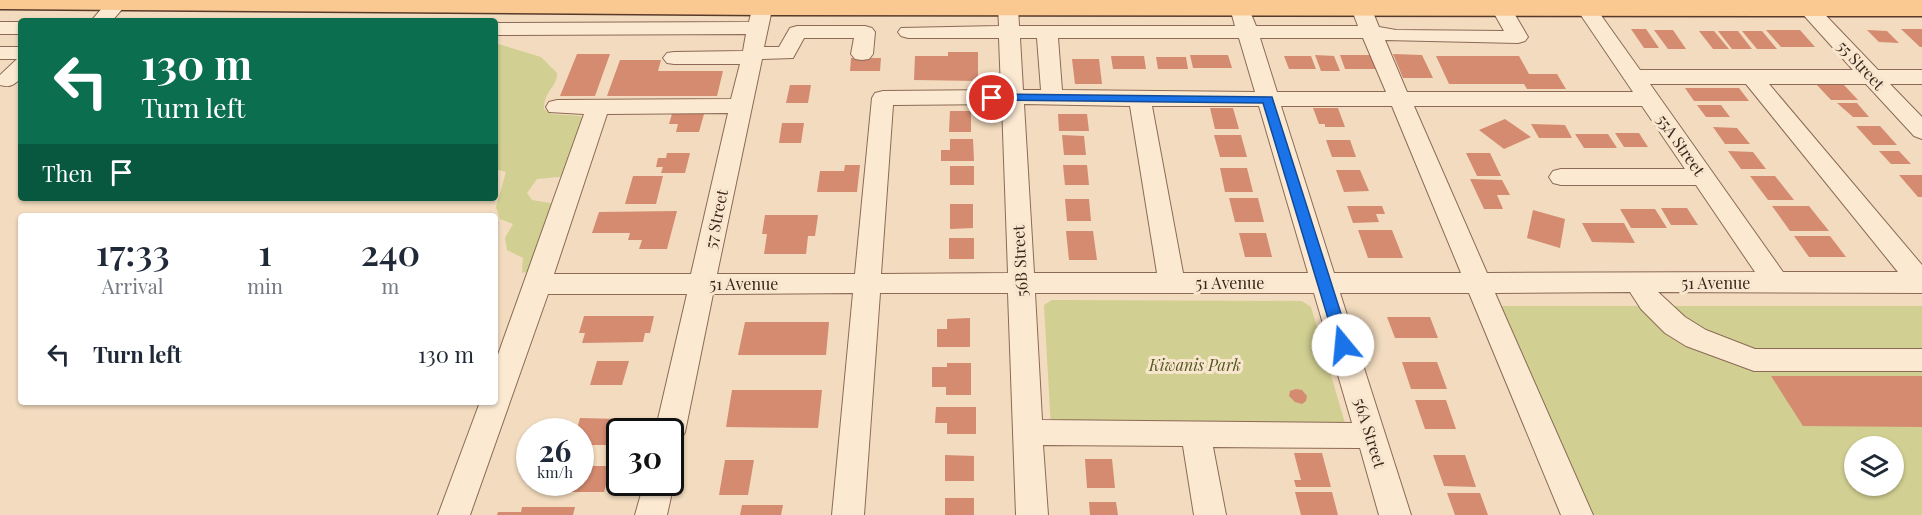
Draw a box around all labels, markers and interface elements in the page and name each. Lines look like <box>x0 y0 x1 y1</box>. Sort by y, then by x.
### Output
text: 130 m <box>141 35 252 91</box>
street label: 55 Street <box>1833 36 1890 94</box>
icon: left <box>42 42 120 120</box>
pin <box>966 72 1017 123</box>
icon: arrive <box>975 81 1008 114</box>
text: Turn left <box>141 89 245 125</box>
street label: 55A Street <box>1653 110 1710 180</box>
icon: arrive <box>105 156 138 189</box>
text: Then <box>42 158 93 188</box>
street label: 57 Street <box>699 187 732 250</box>
street label: 56B Street <box>1007 224 1032 297</box>
text: 17:33 <box>96 227 170 275</box>
text: 1 <box>258 227 272 275</box>
text: 240 <box>361 227 420 275</box>
text: Arrival <box>102 272 163 299</box>
text: min <box>247 272 283 299</box>
text: m <box>382 272 399 299</box>
street label: 51 Avenue <box>1196 272 1264 293</box>
street label: 51 Avenue <box>1682 272 1750 293</box>
street label: 51 Avenue <box>710 273 778 294</box>
position arrow <box>1311 313 1375 377</box>
icon: left <box>42 338 75 371</box>
text: Turn left <box>93 339 182 369</box>
text: 130 m <box>418 339 474 369</box>
park label: Kiwanis Park <box>1148 354 1241 375</box>
street label: 56A Street <box>1350 395 1391 471</box>
speed limit sign: 30 <box>606 418 684 496</box>
text: 26 <box>539 430 571 470</box>
map controls <box>1844 436 1904 496</box>
button: layers <box>1844 436 1904 496</box>
text: km/h <box>537 462 573 482</box>

